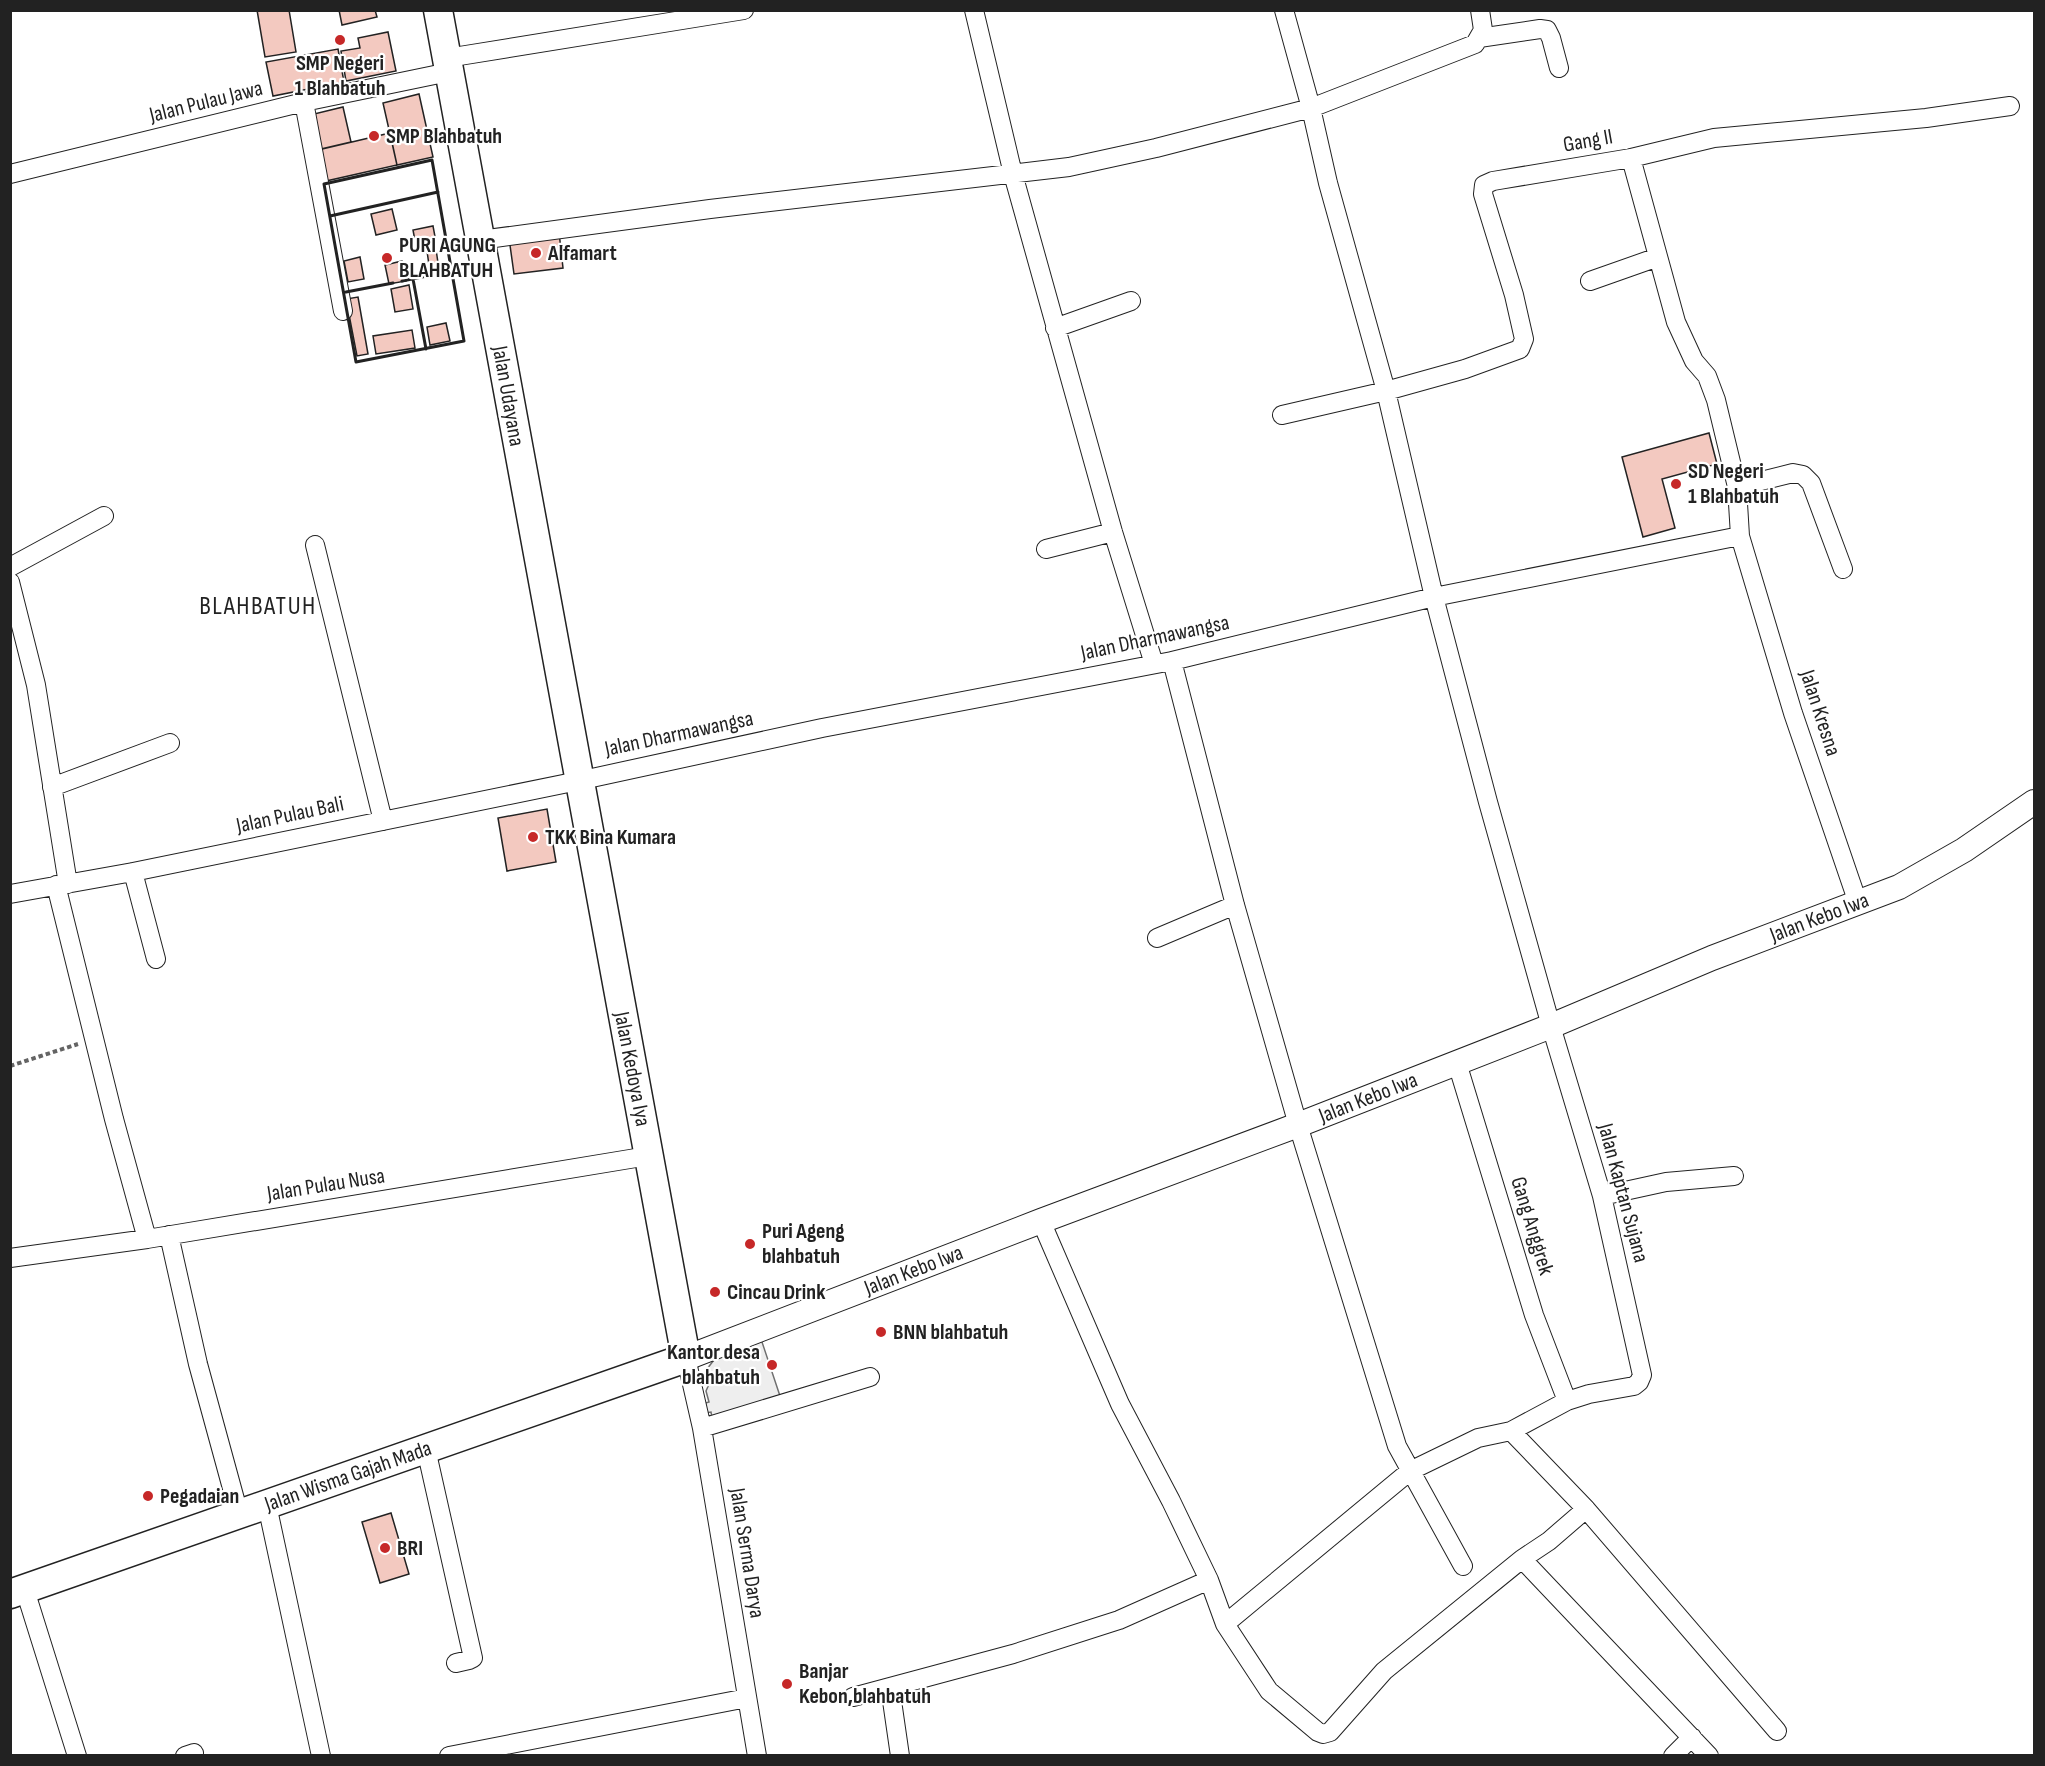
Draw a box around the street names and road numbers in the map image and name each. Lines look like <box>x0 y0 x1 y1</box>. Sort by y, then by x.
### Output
street label: Jalan Pulau Jawa <box>146 75 265 129</box>
street label: Gang II <box>1561 123 1615 159</box>
street label: Jalan Udayana <box>486 343 530 448</box>
street label: Jalan Dharmawangsa <box>1077 609 1232 667</box>
street label: Jalan Kresna <box>1793 666 1847 759</box>
street label: Jalan Dharmawangsa <box>601 705 756 763</box>
street label: Jalan Pulau Bali <box>233 790 346 840</box>
street label: Jalan Kebo Iwa <box>1765 886 1872 949</box>
street label: Jalan Kedoya Iya <box>607 1008 656 1129</box>
street label: Jalan Kebo Iwa <box>1314 1066 1421 1129</box>
street label: Jalan Kaptan Sujana <box>1591 1120 1655 1265</box>
street label: Jalan Pulau Nusa <box>264 1162 387 1208</box>
street label: Gang Anggrek <box>1504 1174 1560 1279</box>
street label: Jalan Kebo Iwa <box>859 1239 967 1302</box>
street label: Jalan Wisma Gajah Mada <box>260 1434 435 1518</box>
street label: Jalan Serma Darya <box>723 1485 771 1620</box>

